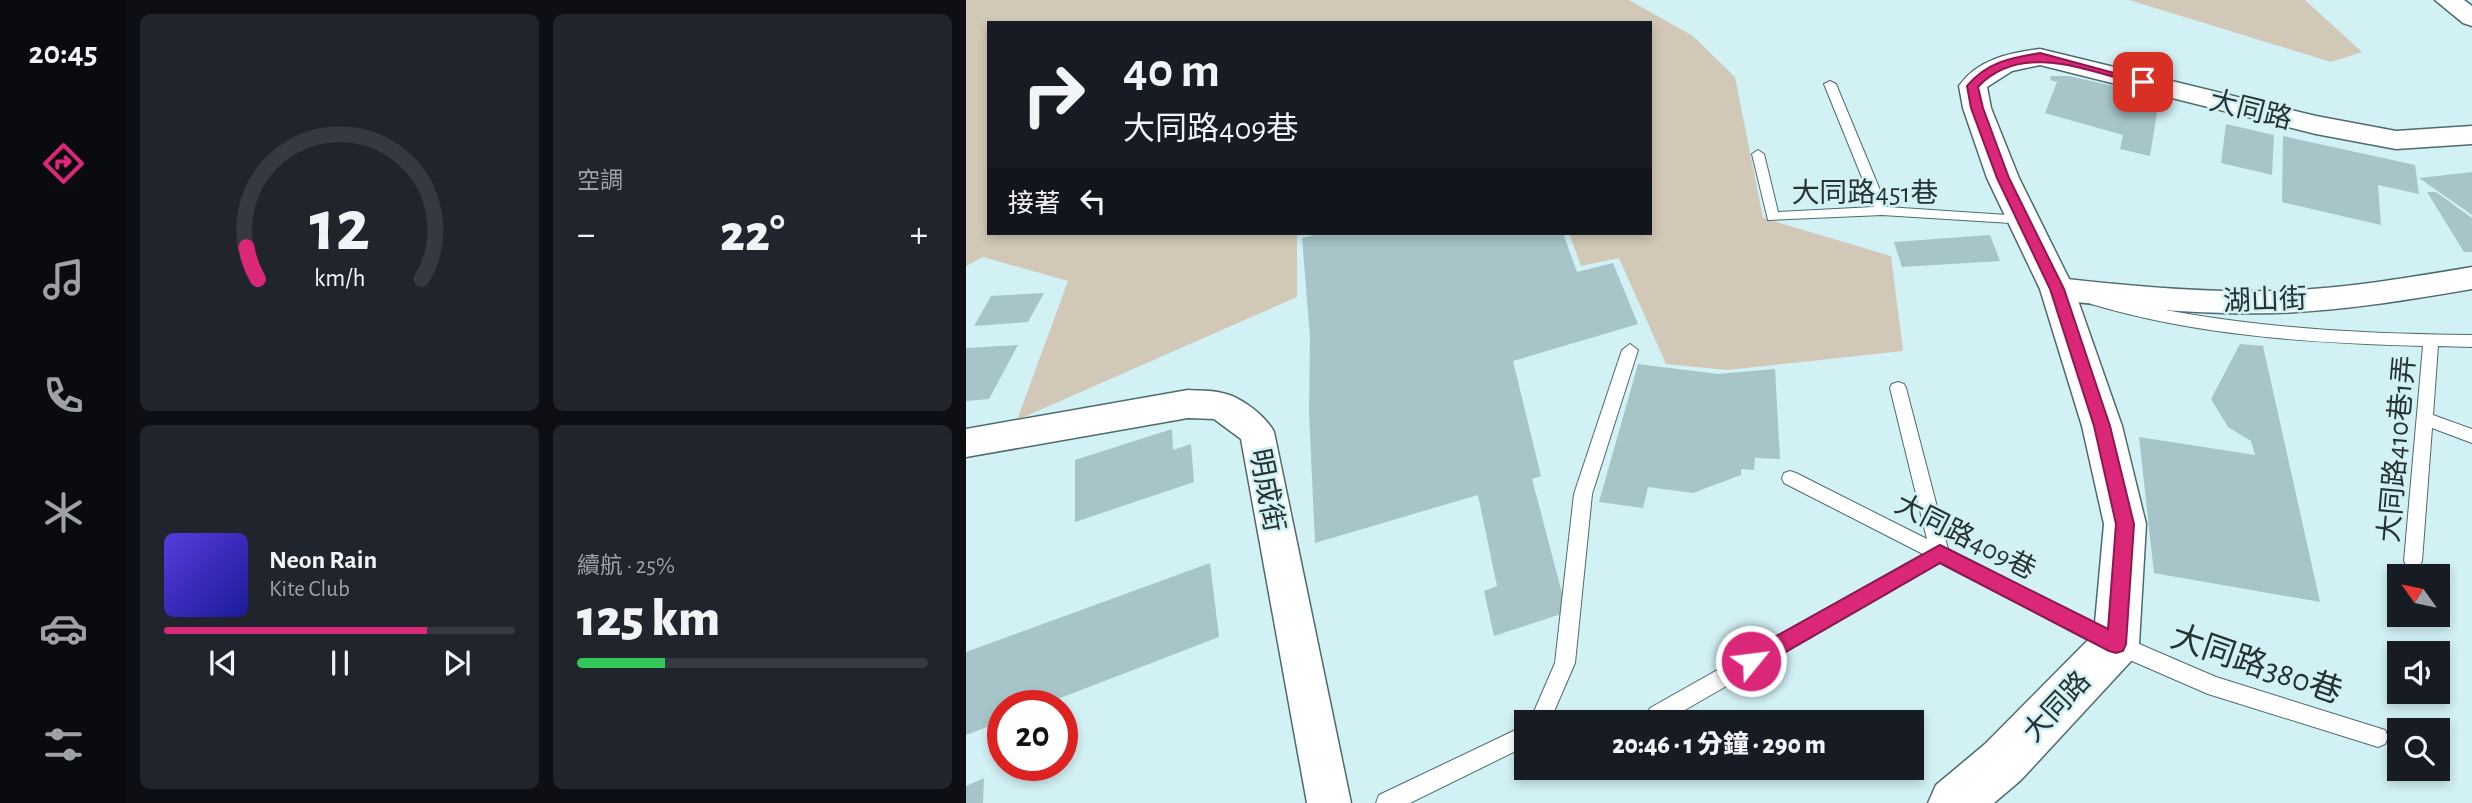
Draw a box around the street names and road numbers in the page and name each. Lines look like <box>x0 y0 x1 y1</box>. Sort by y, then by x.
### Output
street label: 大同路 <box>2206 85 2295 135</box>
street label: 大同路451巷 <box>1792 178 1938 208</box>
street label: 湖山街 <box>2223 284 2308 316</box>
street label: 大同路410巷1弄 <box>2374 354 2420 544</box>
street label: 明成街 <box>1244 446 1290 534</box>
street label: 大同路409巷 <box>1890 489 2041 585</box>
street label: 大同路380巷 <box>2166 619 2347 710</box>
street label: 大同路 <box>2017 666 2096 748</box>

